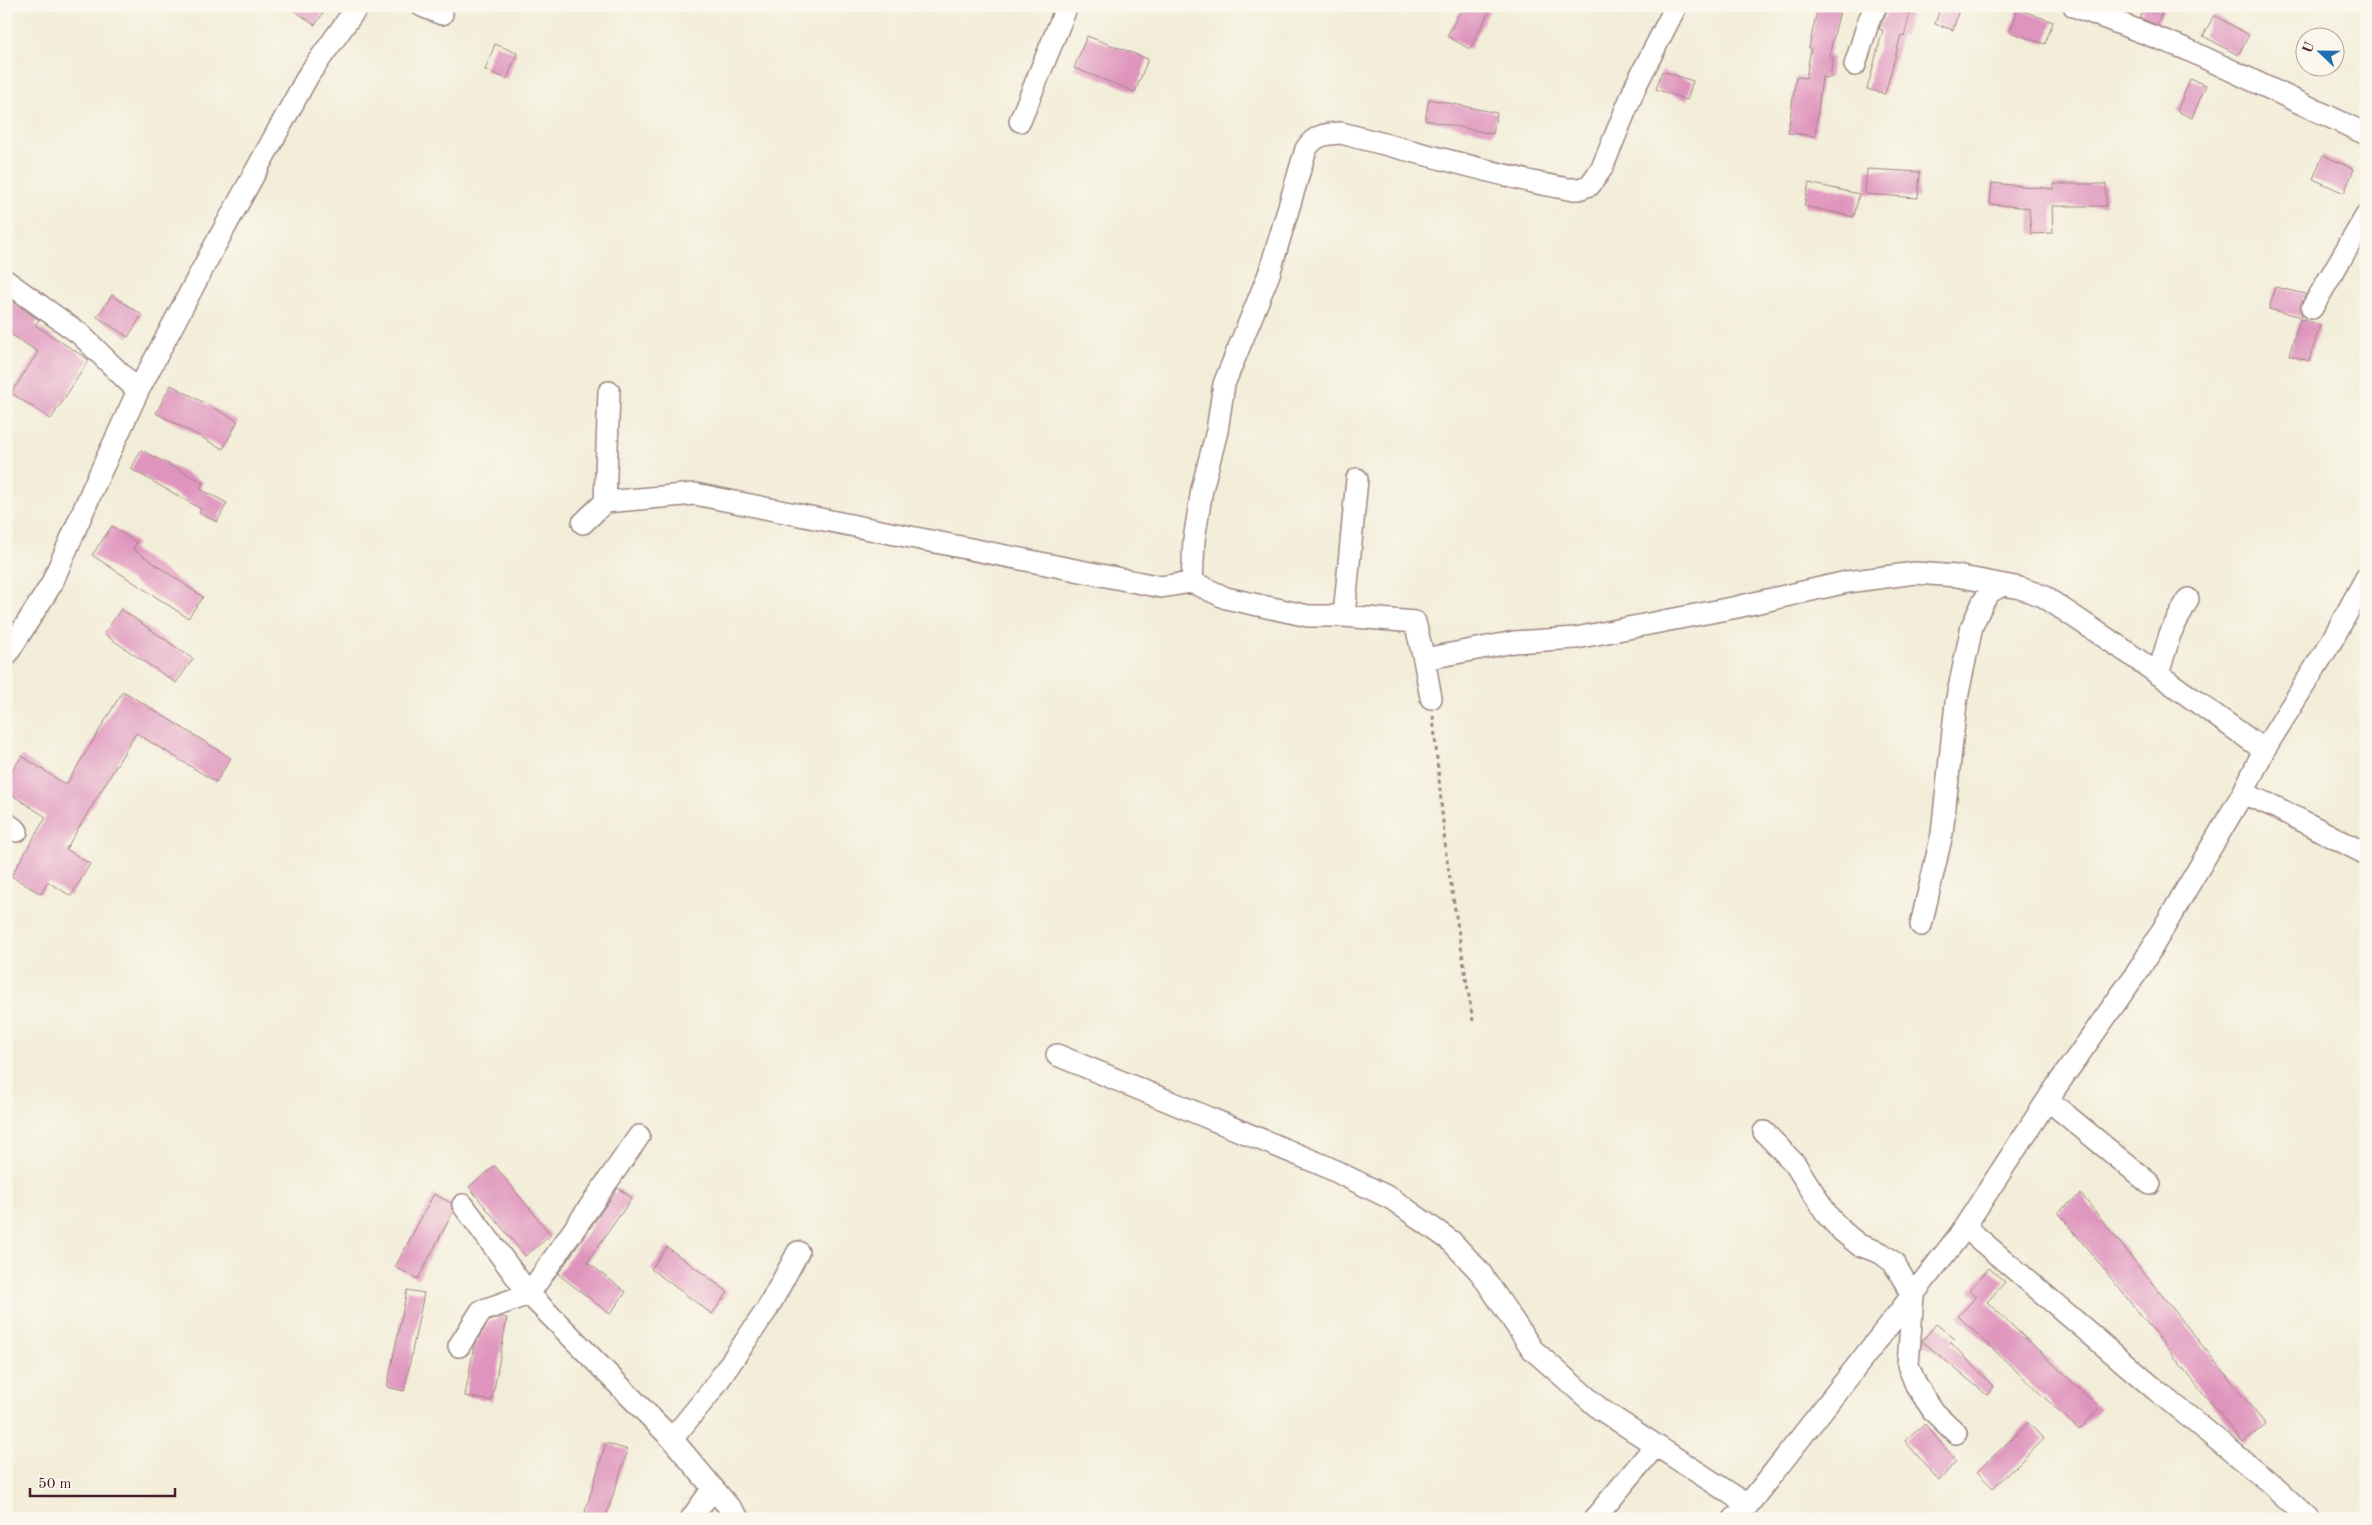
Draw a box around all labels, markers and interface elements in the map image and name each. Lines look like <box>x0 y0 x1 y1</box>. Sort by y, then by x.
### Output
north arrow <box>2294 28 2344 78</box>
text: U <box>2300 40 2317 55</box>
scale bar <box>30 1465 175 1497</box>
text: 50 m <box>38 1477 72 1492</box>

